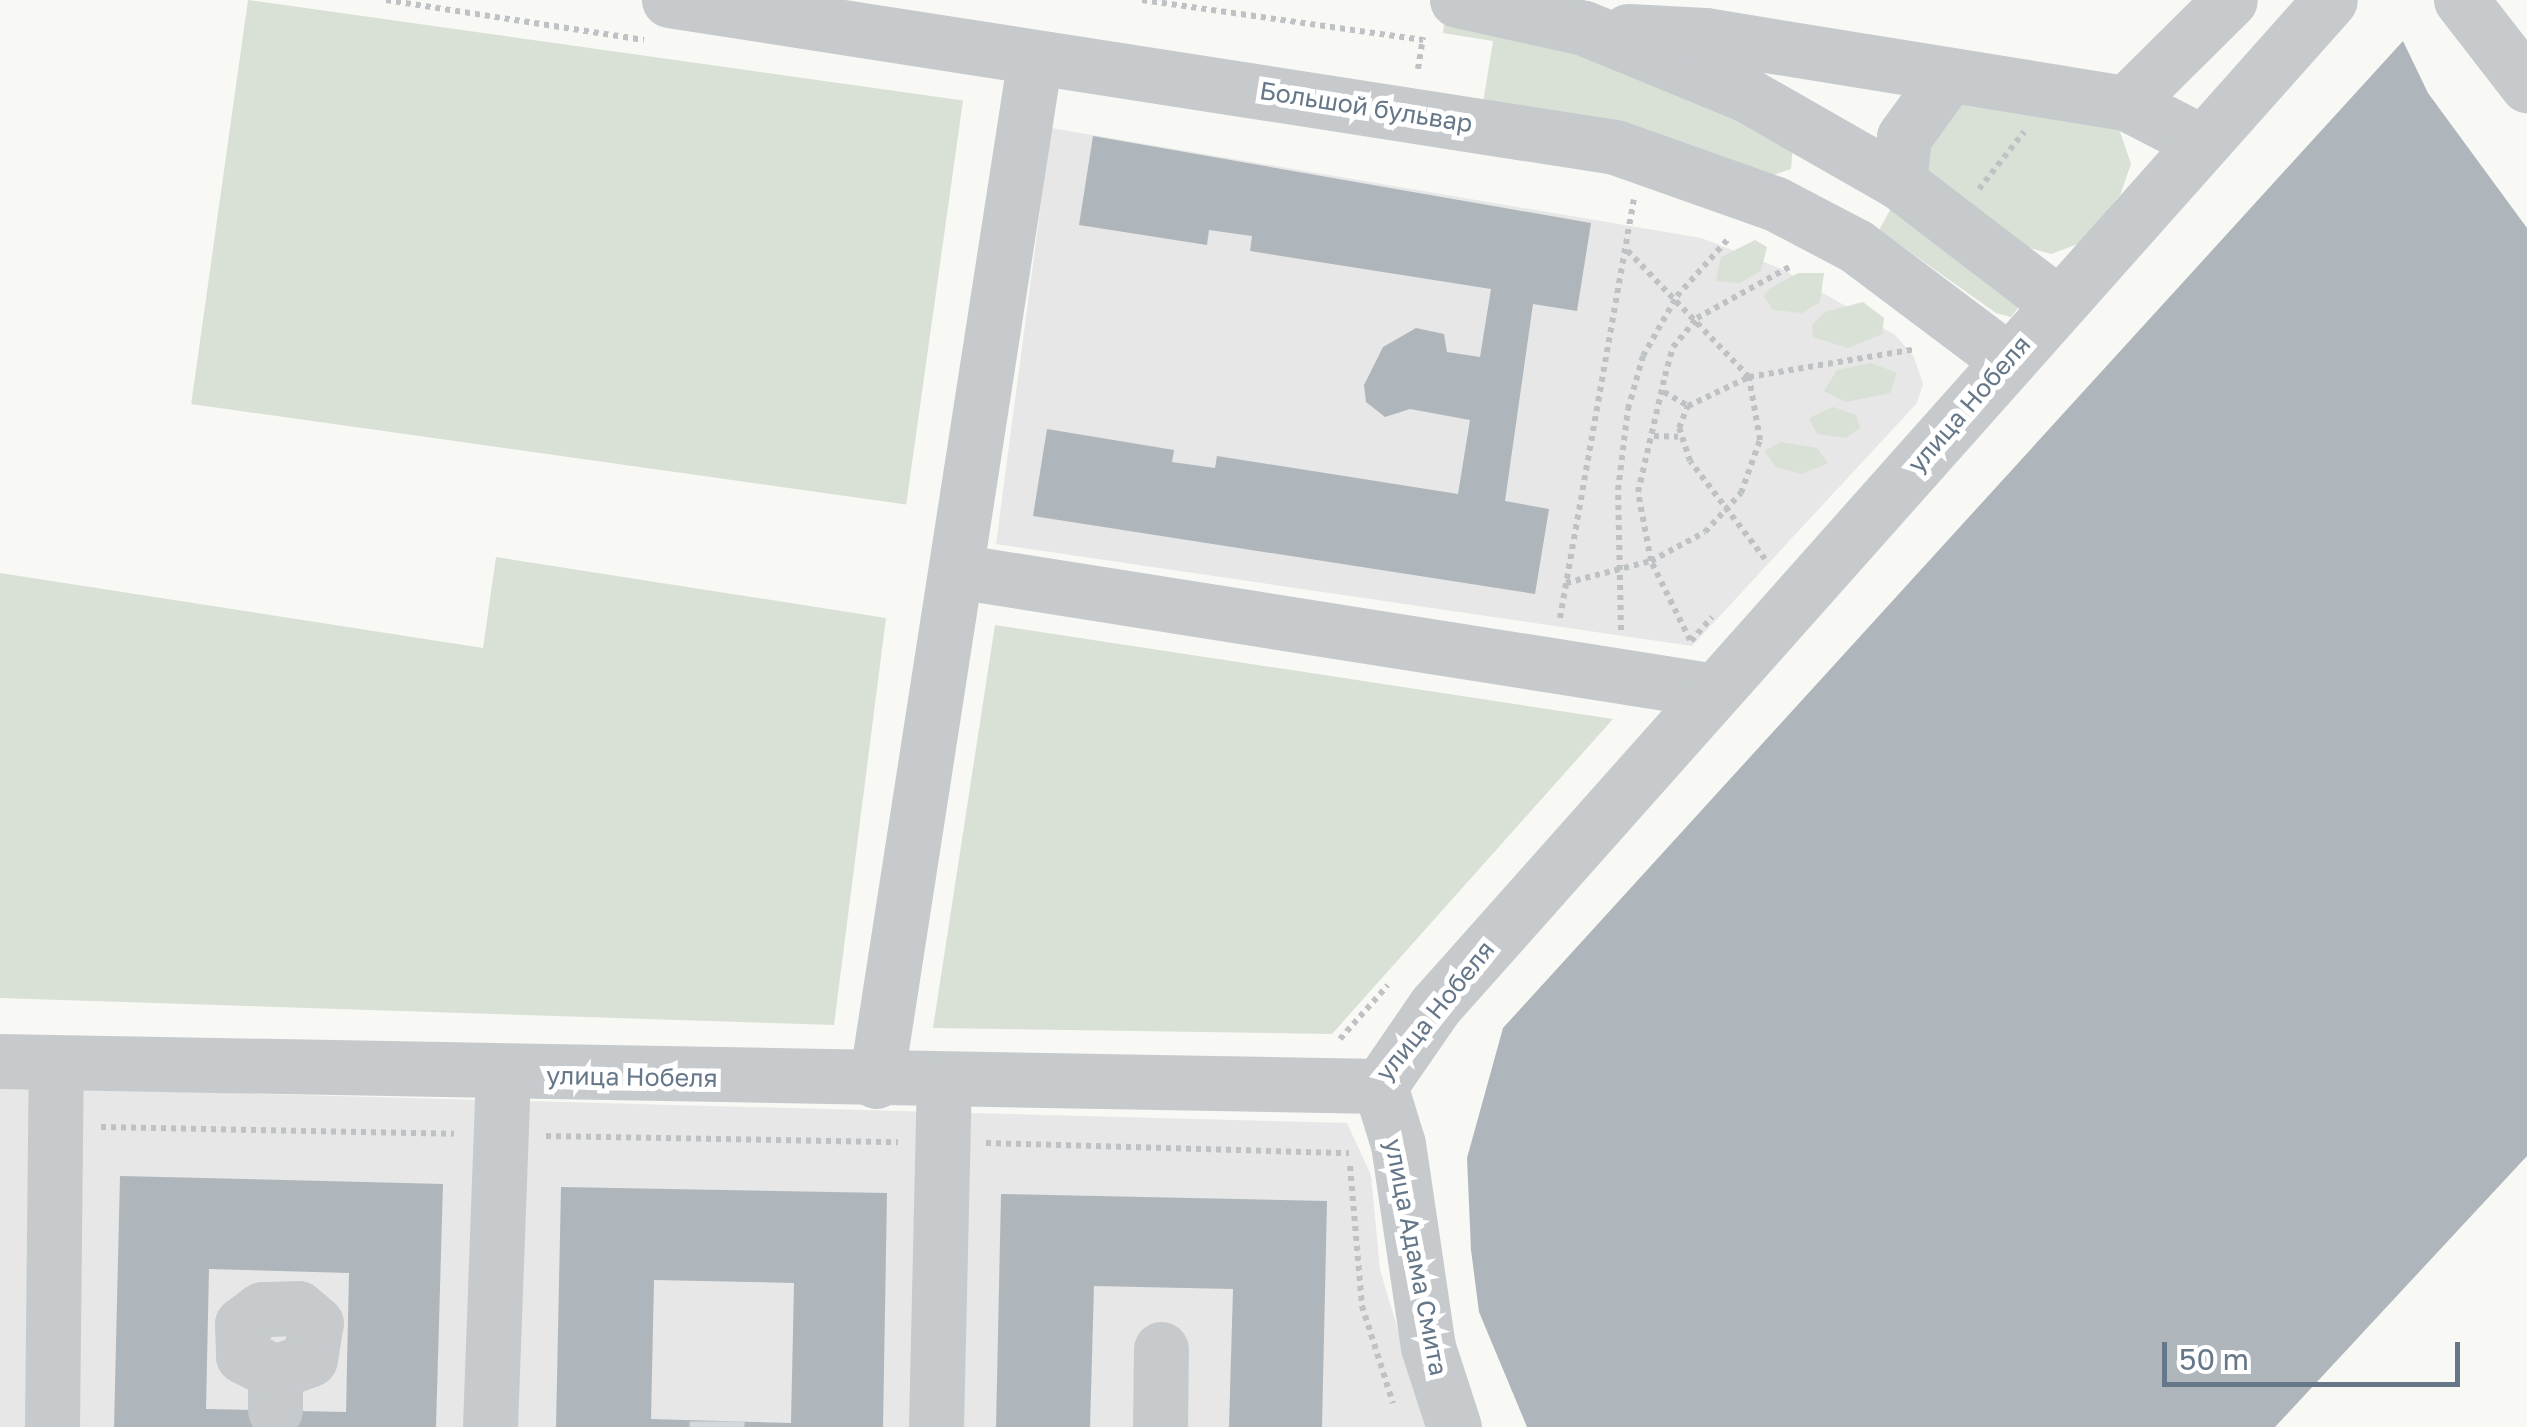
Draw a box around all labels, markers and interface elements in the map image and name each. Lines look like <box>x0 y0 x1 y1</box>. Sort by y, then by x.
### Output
street label: Большой бульвар <box>1257 75 1475 139</box>
street label: улица Нобеля <box>1901 329 2037 479</box>
street label: улица Нобеля <box>1369 935 1501 1087</box>
street label: улица Нобеля <box>546 1061 718 1093</box>
street label: улица Адама Смита <box>1378 1136 1454 1378</box>
scale bar <box>2167 1322 2464 1384</box>
text: 50 m <box>2179 1341 2249 1377</box>

